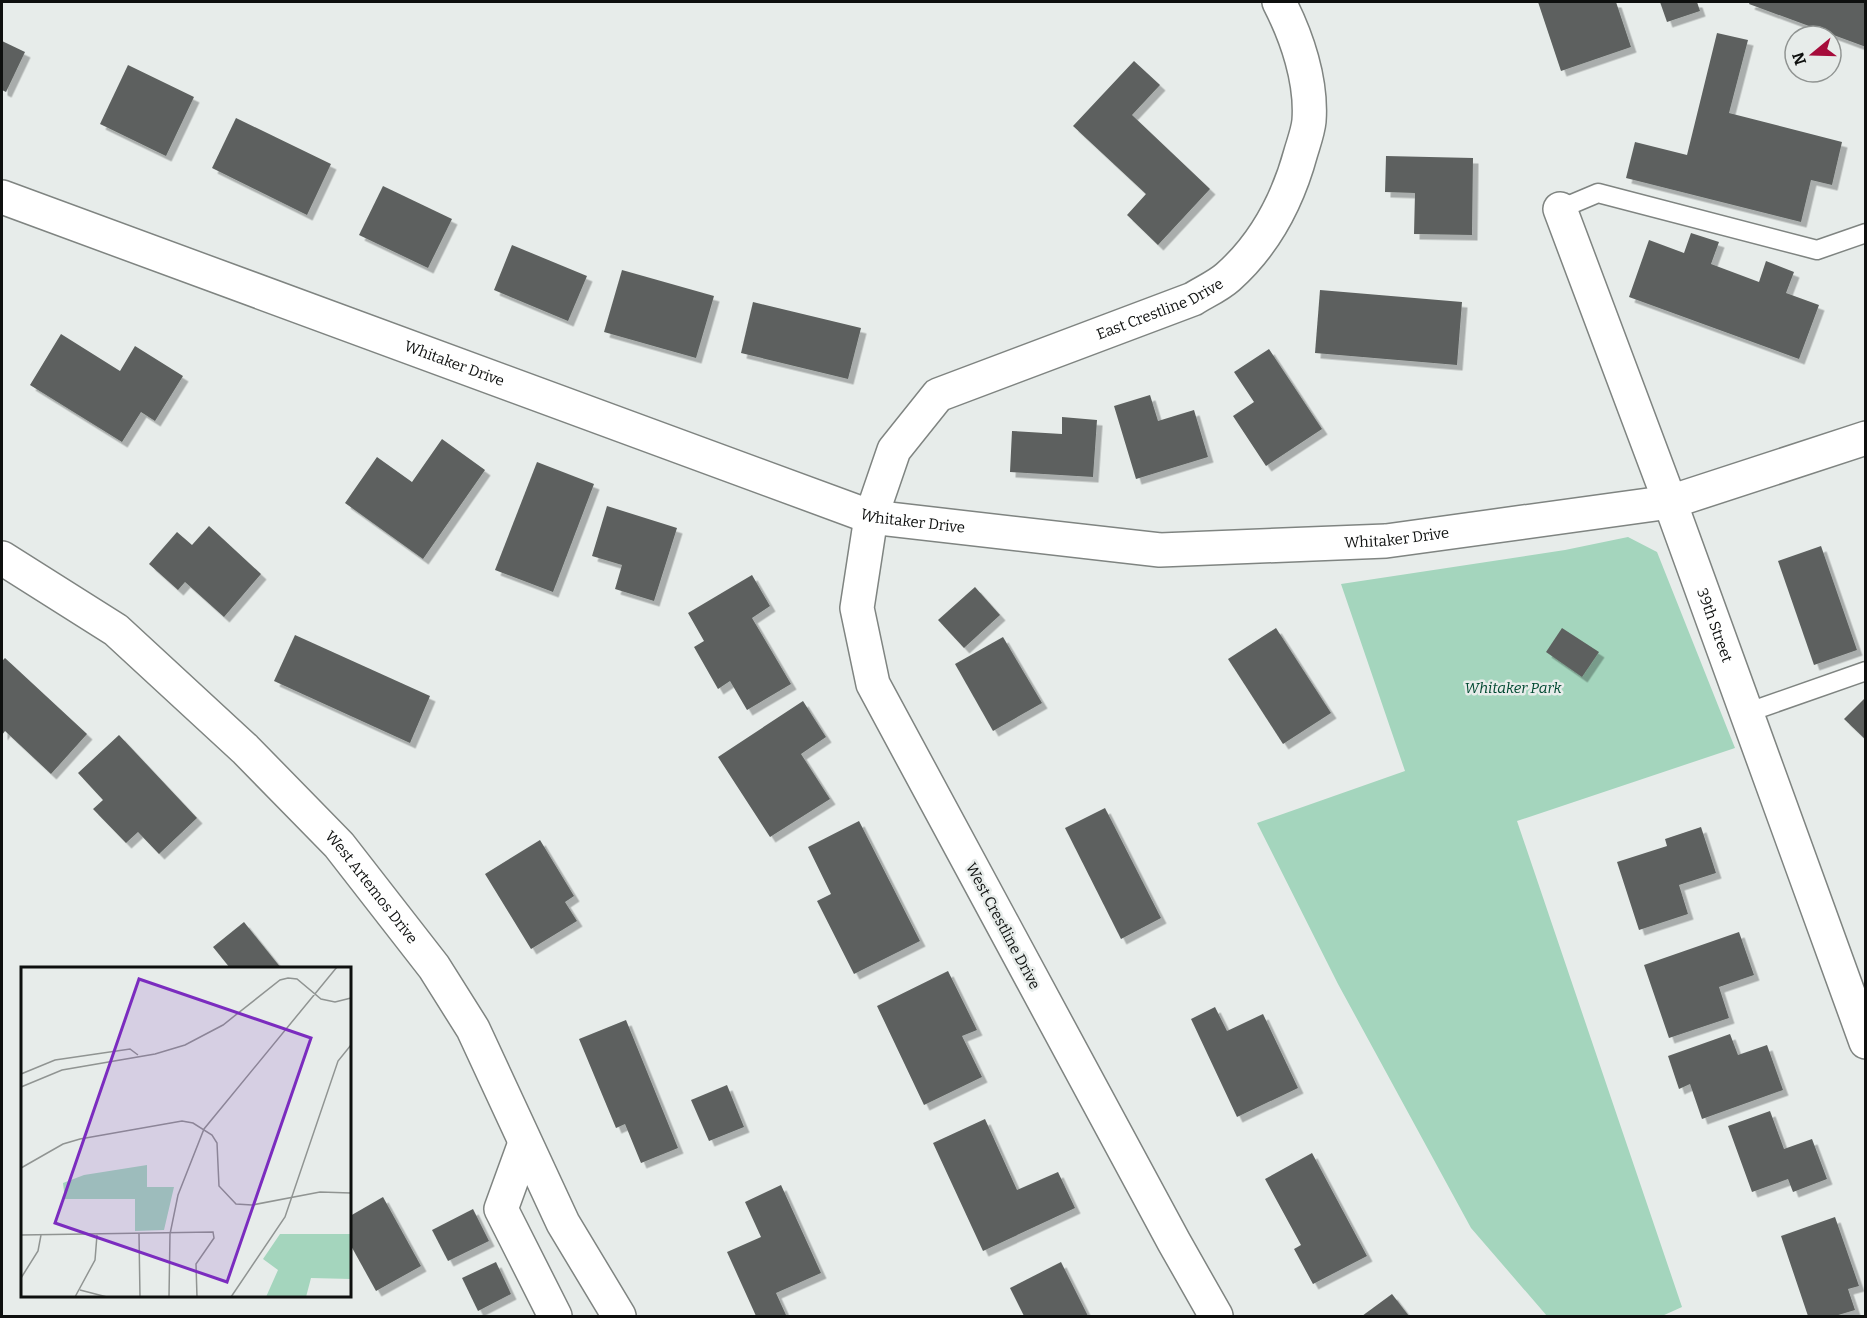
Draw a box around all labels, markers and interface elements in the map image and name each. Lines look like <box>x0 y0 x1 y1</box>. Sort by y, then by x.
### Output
north arrow <box>1783 24 1843 84</box>
text: N <box>1788 50 1810 68</box>
street label: East Crestline Drive <box>1094 275 1227 344</box>
street label: Whitaker Drive <box>402 337 507 390</box>
street label: Whitaker Drive <box>858 505 966 537</box>
street label: Whitaker Drive <box>1344 523 1450 552</box>
street label: 39th Street <box>1693 586 1737 665</box>
park label: Whitaker Park <box>1464 679 1562 697</box>
street label: West Artemos Drive <box>321 827 421 947</box>
street label: West Crestline Drive <box>962 860 1044 992</box>
inset map <box>21 967 351 1297</box>

